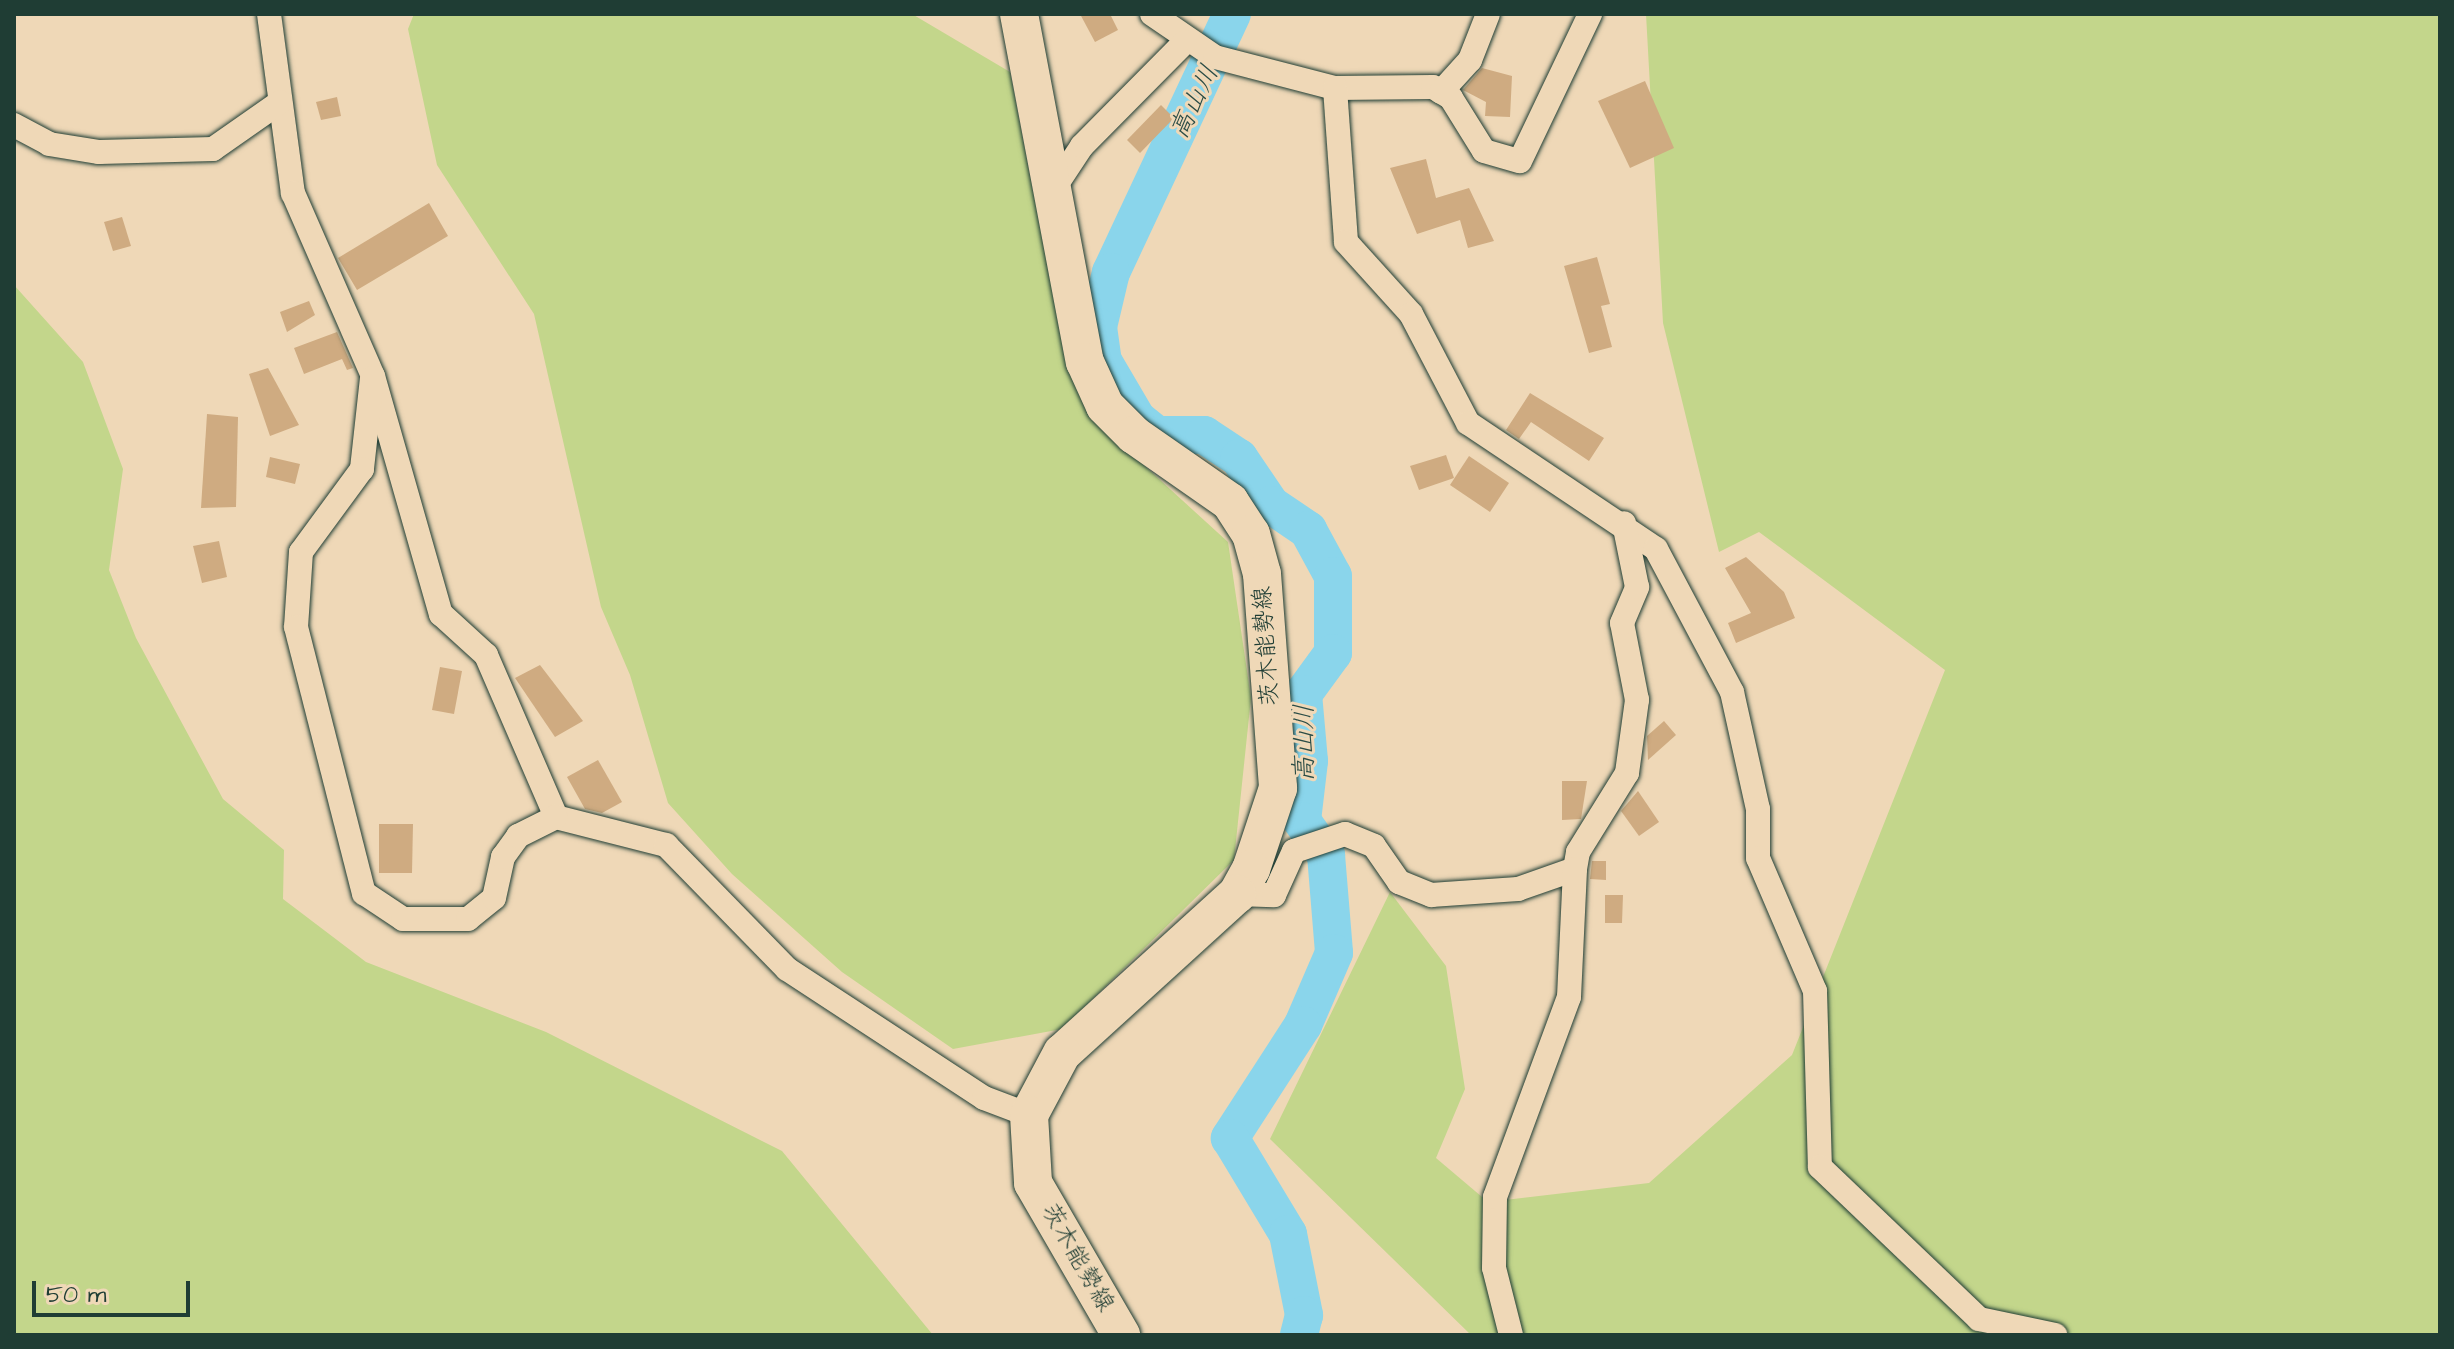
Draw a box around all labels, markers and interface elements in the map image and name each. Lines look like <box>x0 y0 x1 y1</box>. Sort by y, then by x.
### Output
water label: 高山川 <box>1164 60 1226 144</box>
street label: 茨木能勢線 <box>1248 585 1286 707</box>
water label: 高山川 <box>1289 704 1321 782</box>
street label: 茨木能勢線 <box>1035 1199 1119 1317</box>
scale bar <box>36 1265 194 1315</box>
text: 50 m <box>46 1278 106 1312</box>

